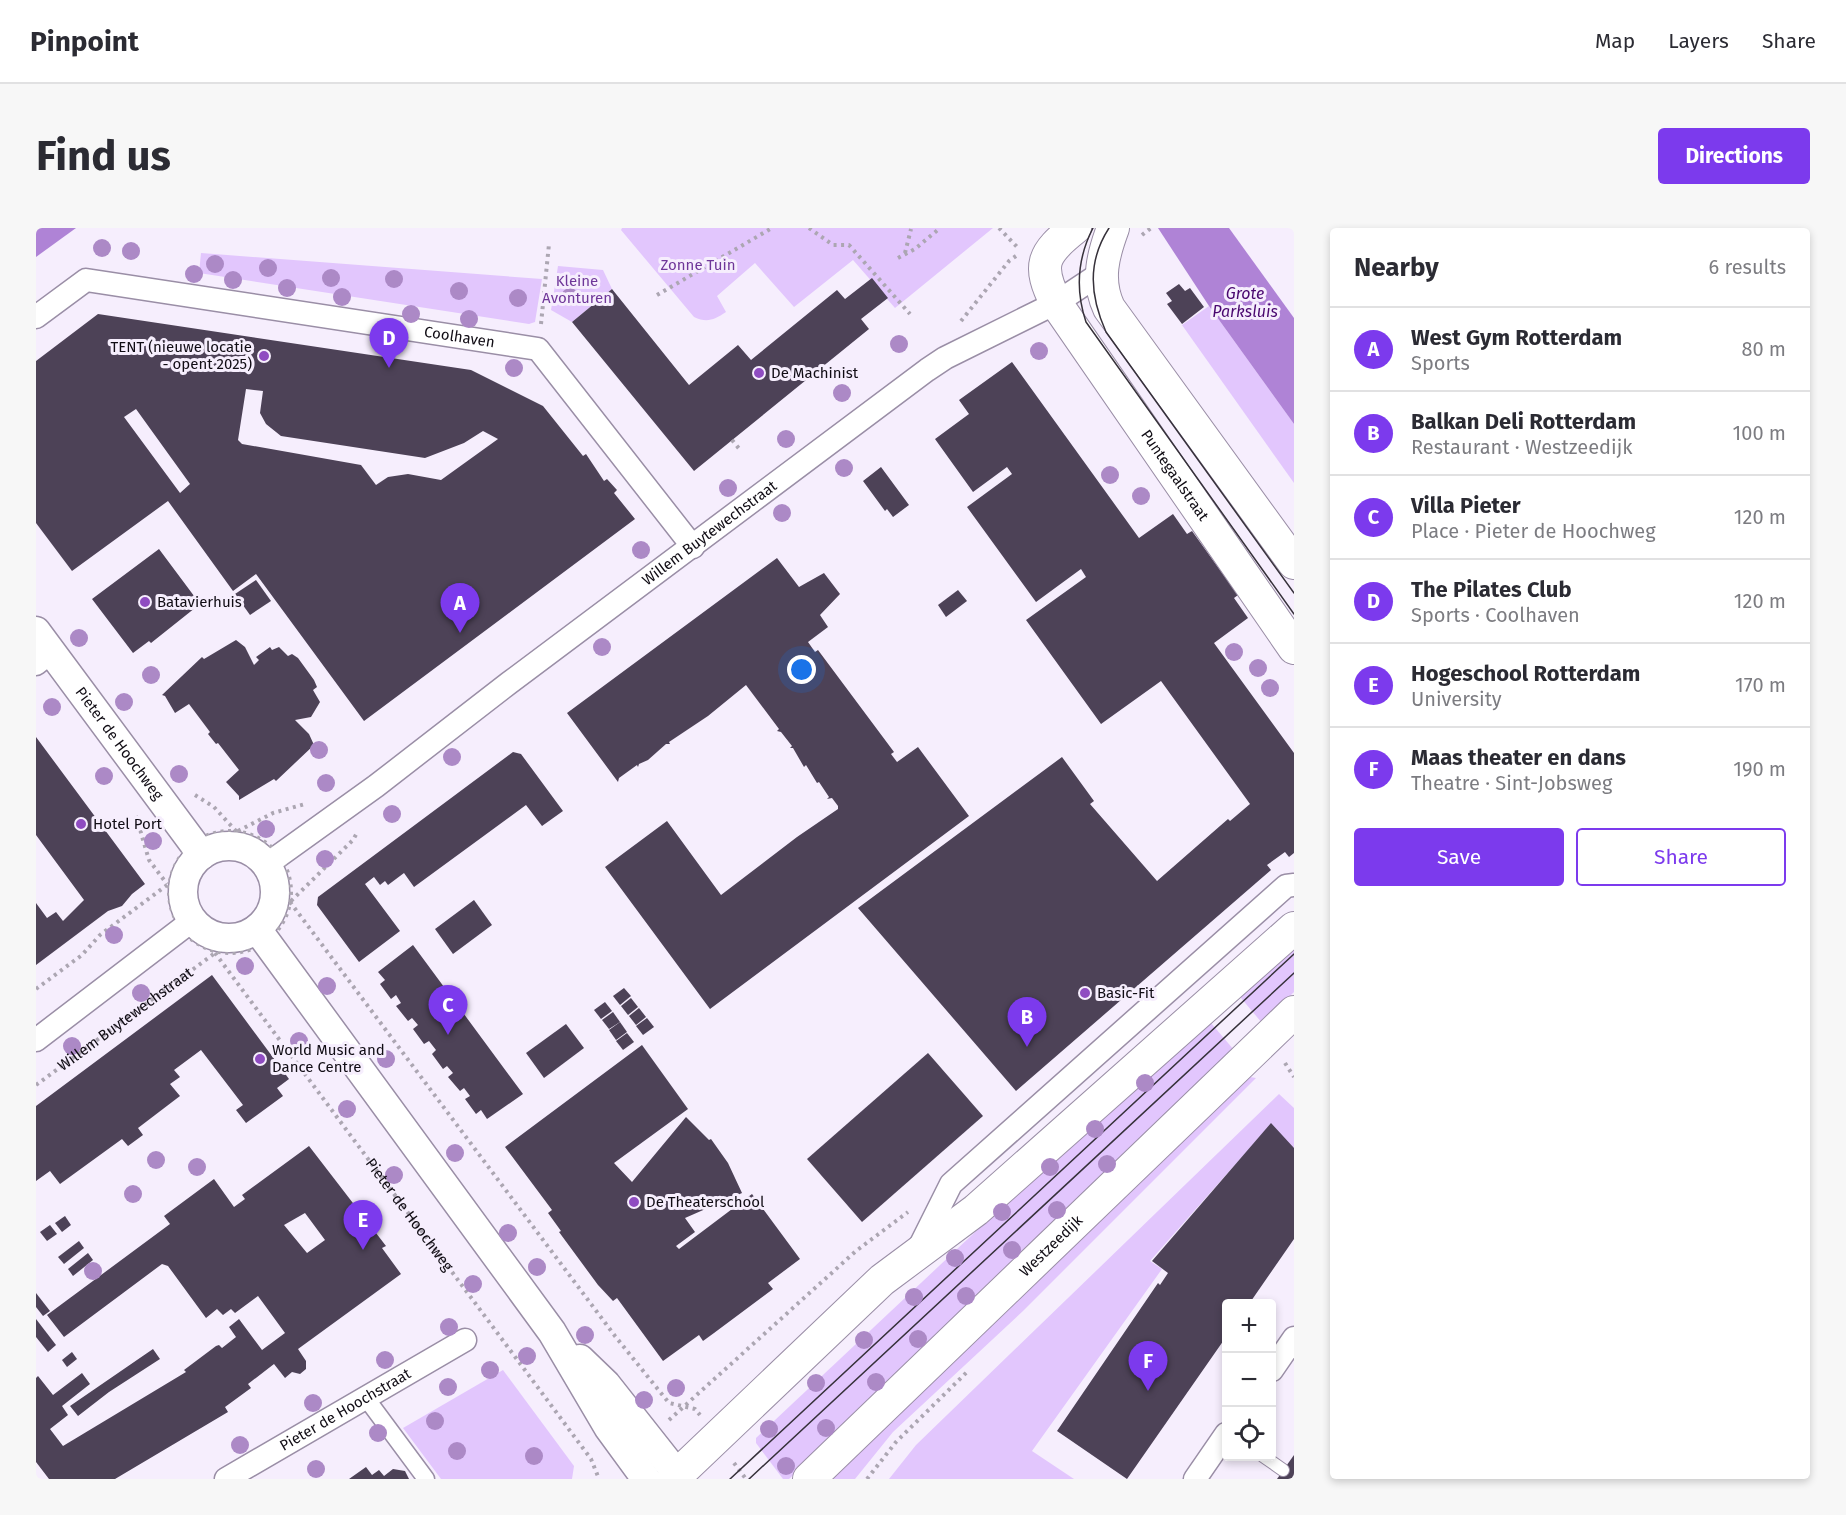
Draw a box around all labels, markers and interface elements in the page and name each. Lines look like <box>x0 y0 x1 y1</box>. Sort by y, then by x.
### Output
text: Pinpoint <box>30 25 139 58</box>
text: Map <box>1595 28 1635 54</box>
text: Layers <box>1668 28 1729 54</box>
text: Share <box>1762 28 1816 54</box>
button: Directions <box>1658 128 1810 184</box>
text: Find us <box>36 131 171 181</box>
text: Nearby <box>1354 252 1439 283</box>
text: 6 results <box>1709 255 1786 279</box>
park label: Zonne Tuin <box>661 256 735 274</box>
park label: Kleine Avonturen <box>542 272 612 307</box>
water label: Grote Parksluis <box>1212 284 1278 321</box>
pin: D <box>370 318 408 368</box>
street label: Coolhaven <box>423 323 496 351</box>
text: West Gym Rotterdam <box>1411 324 1622 351</box>
text: A <box>1368 337 1379 361</box>
text: 80 m <box>1741 337 1786 361</box>
place label: TENT (nieuwe locatie - opent 2025) <box>110 338 252 373</box>
marker: TENT (nieuwe locatie - opent 2025) <box>257 349 271 363</box>
text: Sports <box>1411 351 1470 375</box>
place label: De Machinist <box>771 364 859 382</box>
marker: De Machinist <box>752 366 766 380</box>
text: Balkan Deli Rotterdam <box>1411 408 1636 435</box>
text: B <box>1367 421 1380 445</box>
text: 100 m <box>1733 421 1786 445</box>
street label: Puntegaalstraat <box>1137 426 1213 525</box>
text: Restaurant · Westzeedijk <box>1411 435 1633 459</box>
street label: Willem Buytewechstraat <box>639 476 781 589</box>
text: Villa Pieter <box>1411 492 1521 519</box>
text: C <box>1368 505 1379 529</box>
text: 120 m <box>1734 505 1786 529</box>
text: Place · Pieter de Hoochweg <box>1411 519 1656 543</box>
text: The Pilates Club <box>1411 576 1572 603</box>
pin: A <box>440 584 480 633</box>
text: D <box>1367 589 1380 613</box>
text: 120 m <box>1734 589 1786 613</box>
place label: Batavierhuis <box>157 593 242 611</box>
marker: Batavierhuis <box>138 595 152 609</box>
text: Sports · Coolhaven <box>1411 603 1580 627</box>
your location <box>787 655 816 684</box>
text: Hogeschool Rotterdam <box>1411 660 1640 687</box>
text: E <box>1368 673 1379 697</box>
text: 170 m <box>1735 673 1786 697</box>
street label: Pieter de Hoochweg <box>72 684 167 804</box>
text: University <box>1411 687 1502 711</box>
text: Maas theater en dans <box>1411 744 1626 771</box>
text: F <box>1369 757 1378 781</box>
text: 190 m <box>1733 757 1786 781</box>
text: Theatre · Sint-Jobsweg <box>1411 771 1612 795</box>
place label: Hotel Port <box>93 815 163 833</box>
marker: Hotel Port <box>74 817 88 831</box>
button: Save <box>1354 828 1564 886</box>
button: Share <box>1576 828 1786 886</box>
street label: Willem Buytewechstraat <box>54 963 197 1075</box>
place label: Basic-Fit <box>1097 984 1155 1002</box>
pin: C <box>428 986 468 1035</box>
marker: Basic-Fit <box>1078 986 1092 1000</box>
pin: B <box>1008 998 1046 1047</box>
place label: World Music and Dance Centre <box>272 1041 385 1076</box>
marker: World Music and Dance Centre <box>253 1052 267 1066</box>
street label: Pieter de Hoochweg <box>362 1155 457 1275</box>
place label: De Theaterschool <box>646 1193 765 1211</box>
marker: De Theaterschool <box>627 1195 641 1209</box>
pin: E <box>344 1200 382 1250</box>
street label: Westzeedijk <box>1016 1211 1087 1280</box>
map controls <box>1222 1299 1276 1461</box>
button: + <box>1222 1299 1276 1353</box>
pin: F <box>1128 1342 1168 1391</box>
button: − <box>1222 1353 1276 1407</box>
street label: Pieter de Hoochstraat <box>277 1364 415 1455</box>
button: locate <box>1222 1407 1276 1461</box>

